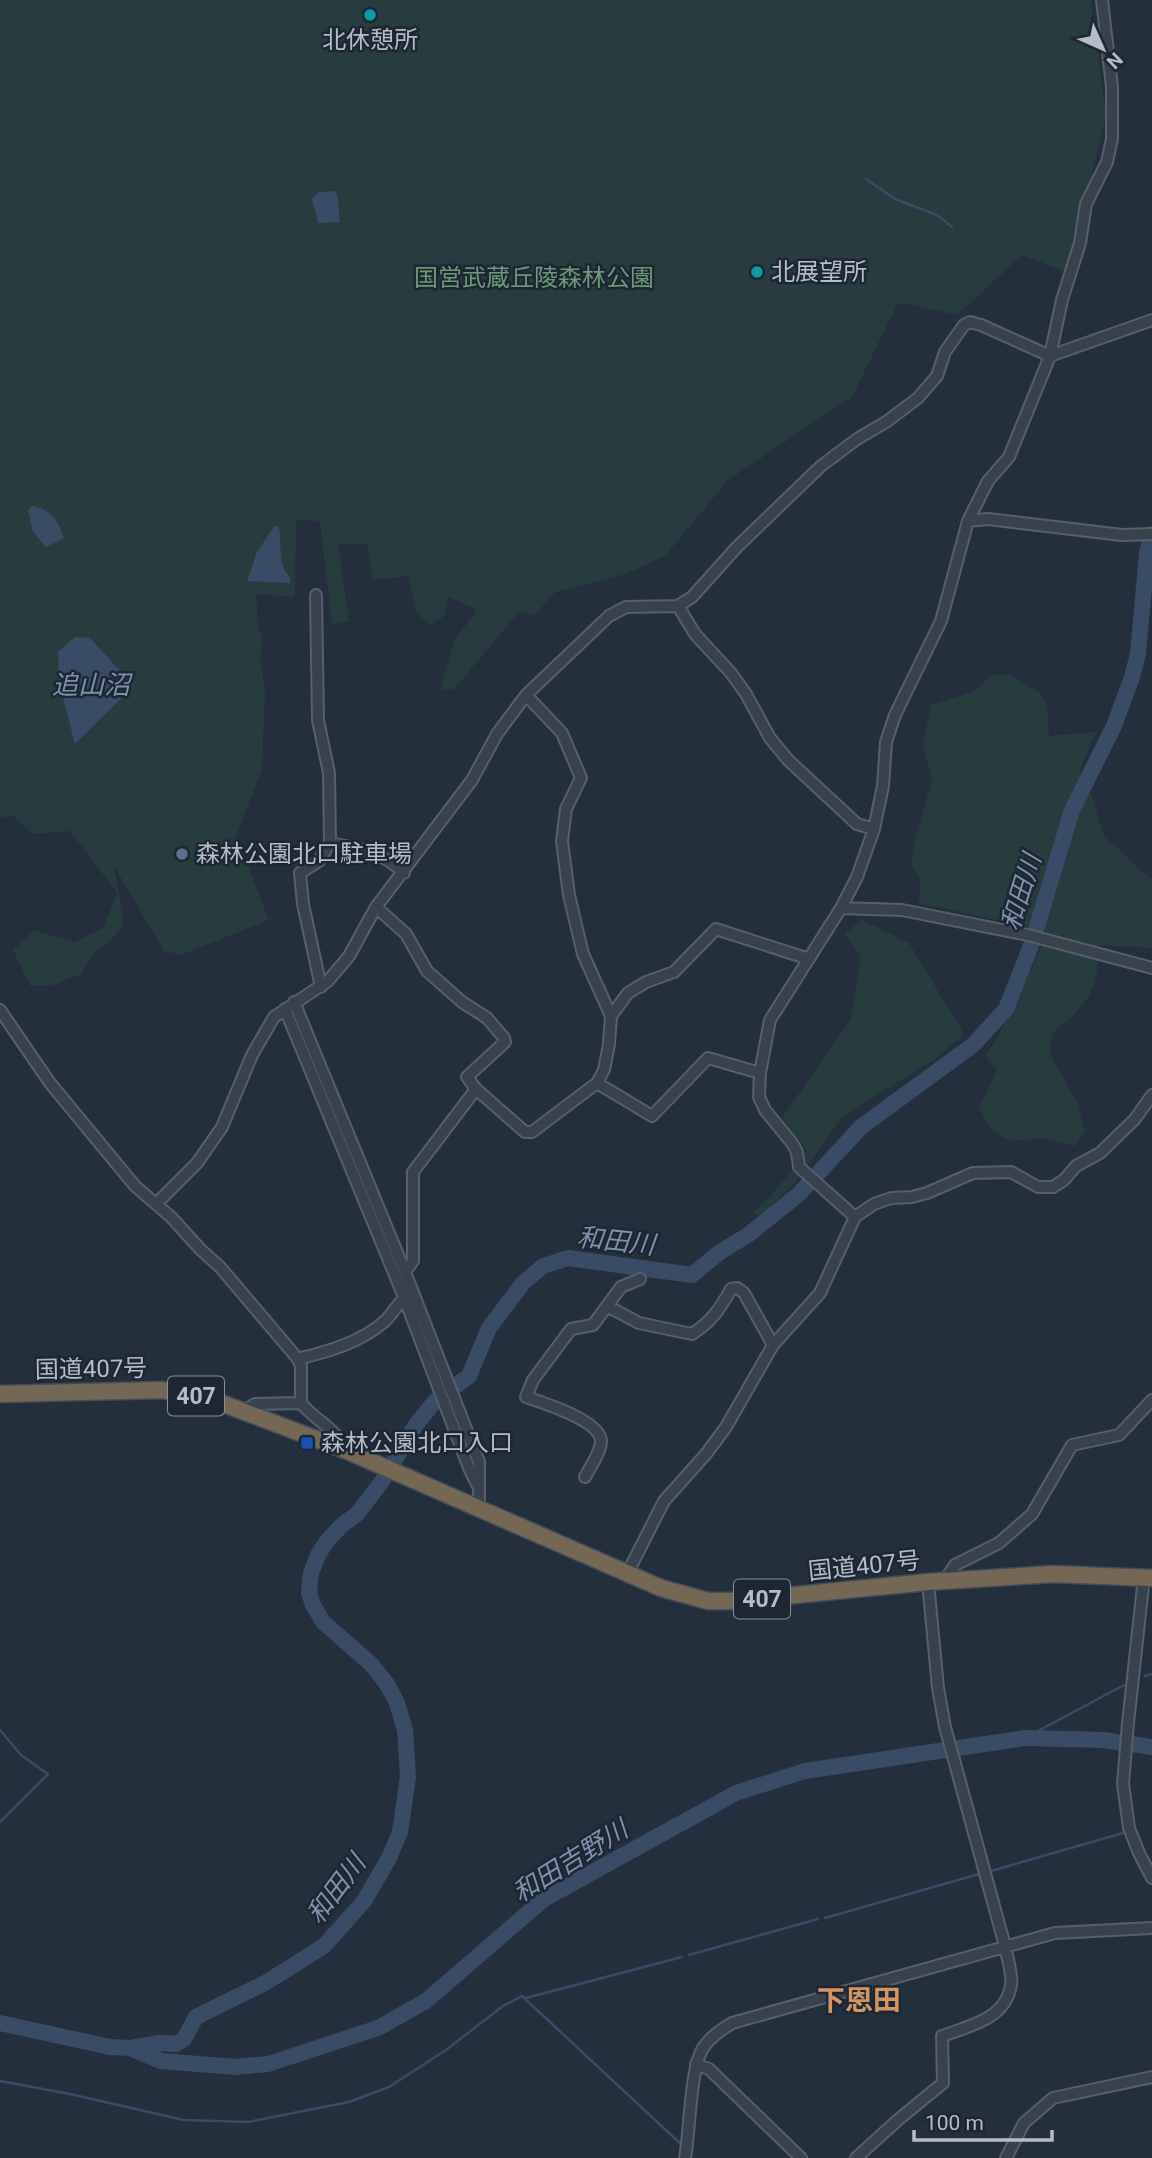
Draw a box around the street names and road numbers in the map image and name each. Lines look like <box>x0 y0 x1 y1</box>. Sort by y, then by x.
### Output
street label: 国道407号 <box>35 1354 147 1384</box>
road number: 407 <box>168 1376 224 1415</box>
street label: 国道407号 <box>807 1546 921 1586</box>
road number: 407 <box>734 1580 790 1618</box>

